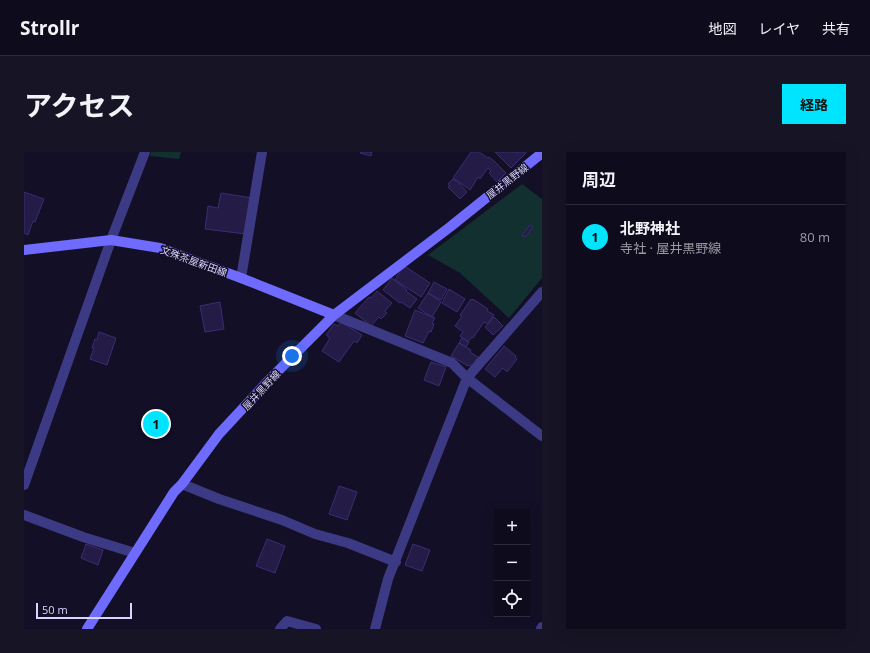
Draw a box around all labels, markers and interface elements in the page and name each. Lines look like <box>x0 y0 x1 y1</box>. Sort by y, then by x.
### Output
text: Strollr <box>20 15 79 41</box>
text: 地図 <box>708 19 736 38</box>
text: レイヤ <box>758 19 800 38</box>
text: 共有 <box>822 19 850 38</box>
button: 経路 <box>782 84 846 124</box>
text: アクセス <box>24 86 135 124</box>
street label: 屋井黒野線 <box>483 160 531 202</box>
text: 周辺 <box>582 168 616 191</box>
text: 北野神社 <box>620 218 680 238</box>
text: 1 <box>591 228 599 246</box>
text: 80 m <box>800 228 830 246</box>
text: 寺社 · 屋井黒野線 <box>620 239 721 257</box>
street label: 文殊茶屋新田線 <box>159 242 229 280</box>
your location <box>282 346 302 366</box>
street label: 屋井黒野線 <box>239 367 283 413</box>
pin: 1 <box>143 409 169 439</box>
map controls <box>494 509 530 617</box>
button: + <box>494 509 530 545</box>
button: − <box>494 545 530 581</box>
button: locate <box>494 581 530 617</box>
scale bar <box>36 601 132 620</box>
text: 50 m <box>42 602 68 617</box>

